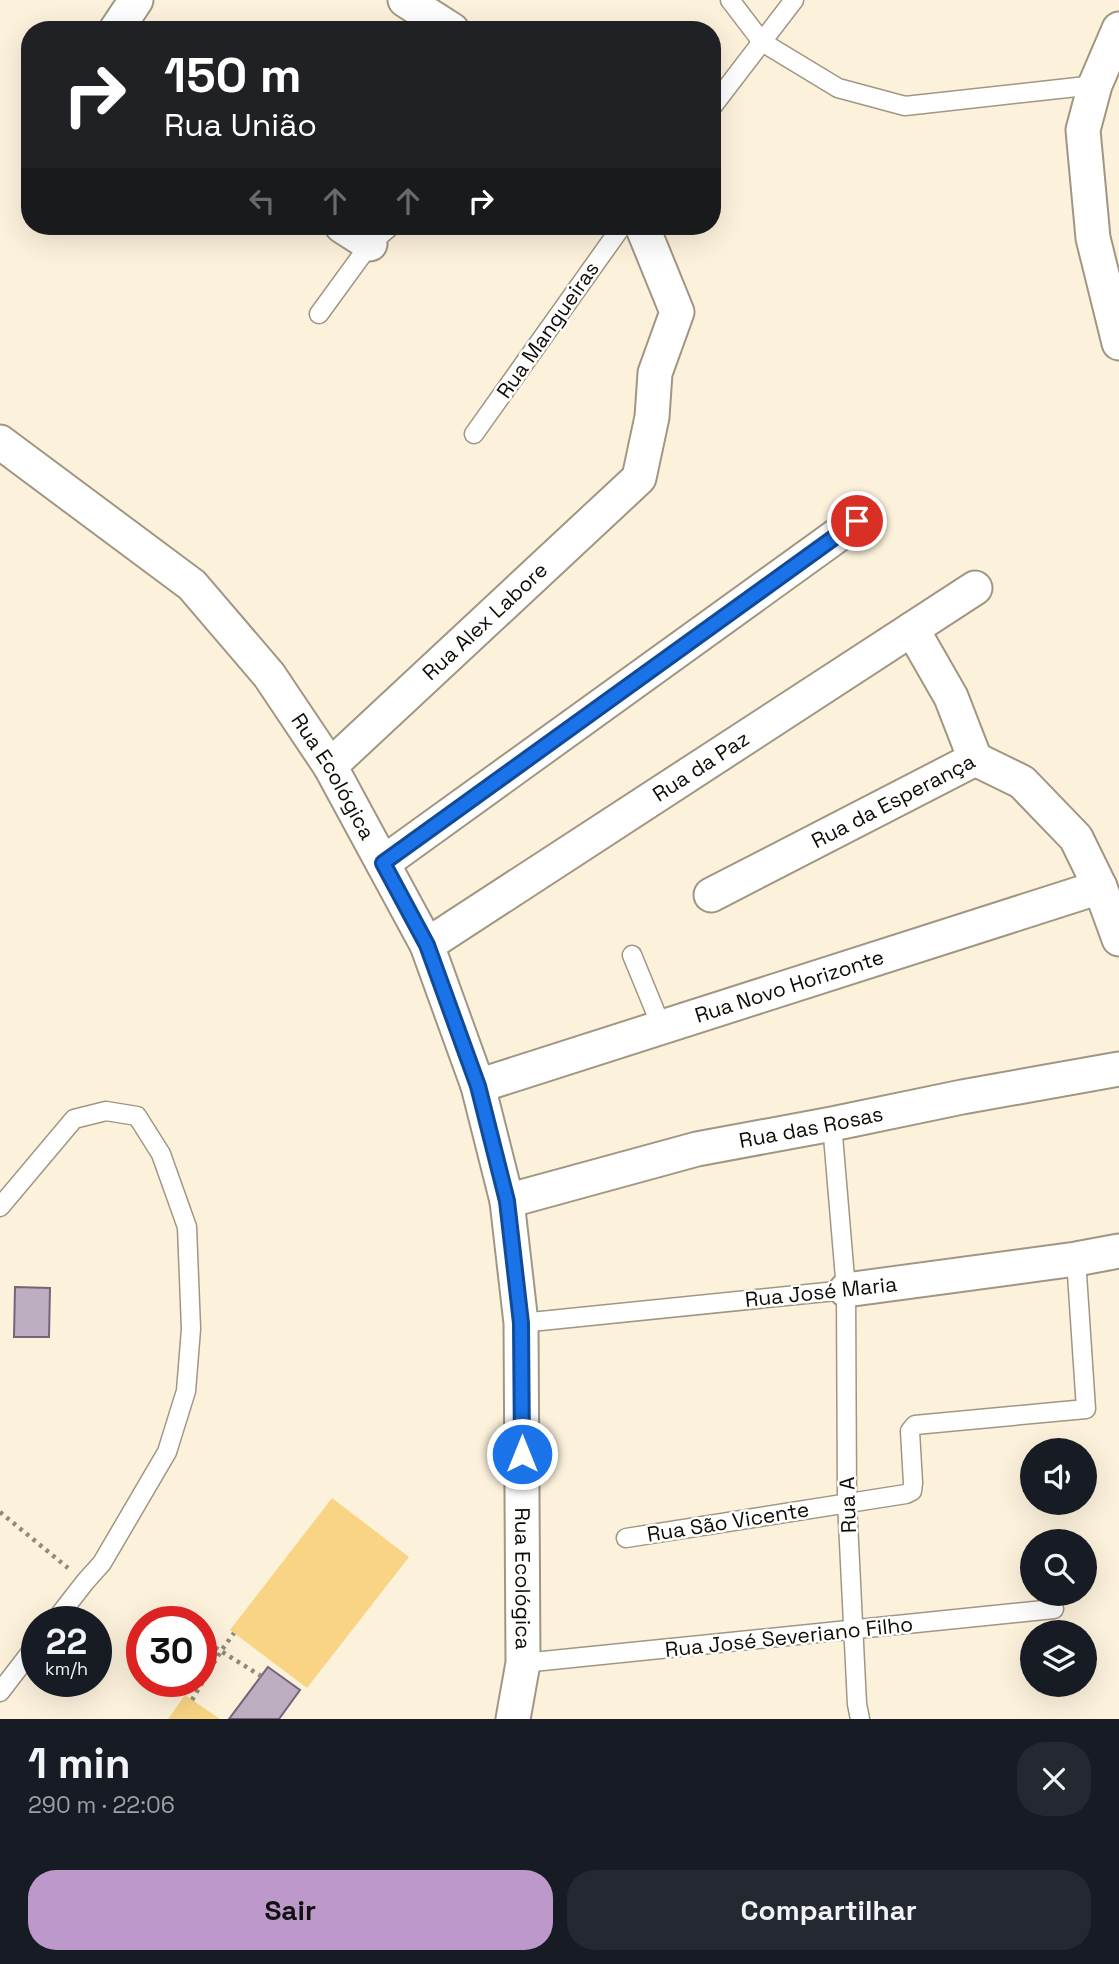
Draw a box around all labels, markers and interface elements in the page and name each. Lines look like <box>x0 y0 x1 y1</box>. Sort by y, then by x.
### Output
text: 150 m <box>164 44 302 106</box>
icon: right <box>49 49 140 140</box>
text: Rua União <box>164 105 317 145</box>
icon: left <box>243 182 281 220</box>
icon: ahead <box>316 182 354 220</box>
icon: ahead <box>389 182 427 220</box>
icon: right <box>462 182 500 220</box>
street label: Rua Mangueiras <box>490 256 605 403</box>
pin <box>827 491 887 551</box>
icon: arrive <box>838 502 876 540</box>
street label: Rua Alex Labore <box>417 556 553 686</box>
street label: Rua Ecológica <box>285 708 381 844</box>
street label: Rua da Paz <box>647 725 754 807</box>
street label: Rua da Esperança <box>807 747 979 854</box>
street label: Rua Novo Horizonte <box>691 943 887 1029</box>
street label: Rua das Rosas <box>737 1100 885 1154</box>
street label: Rua José Maria <box>744 1270 898 1313</box>
position arrow <box>485 1417 559 1491</box>
map controls <box>1020 1438 1097 1697</box>
button: sound <box>1020 1438 1097 1515</box>
street label: Rua A <box>833 1476 862 1534</box>
street label: Rua São Vicente <box>645 1495 811 1548</box>
street label: Rua Ecológica <box>509 1507 537 1650</box>
button: search <box>1020 1529 1097 1606</box>
speed limit sign: 30 <box>126 1606 217 1697</box>
street label: Rua José Severiano Filho <box>664 1610 914 1663</box>
text: 22 <box>46 1620 87 1664</box>
button: layers <box>1020 1620 1097 1697</box>
text: km/h <box>45 1657 88 1680</box>
text: 1 min <box>28 1737 131 1790</box>
button: close <box>1017 1742 1091 1816</box>
text: 290 m · 22:06 <box>28 1790 175 1820</box>
button: Sair <box>28 1870 553 1950</box>
button: Compartilhar <box>567 1870 1091 1950</box>

